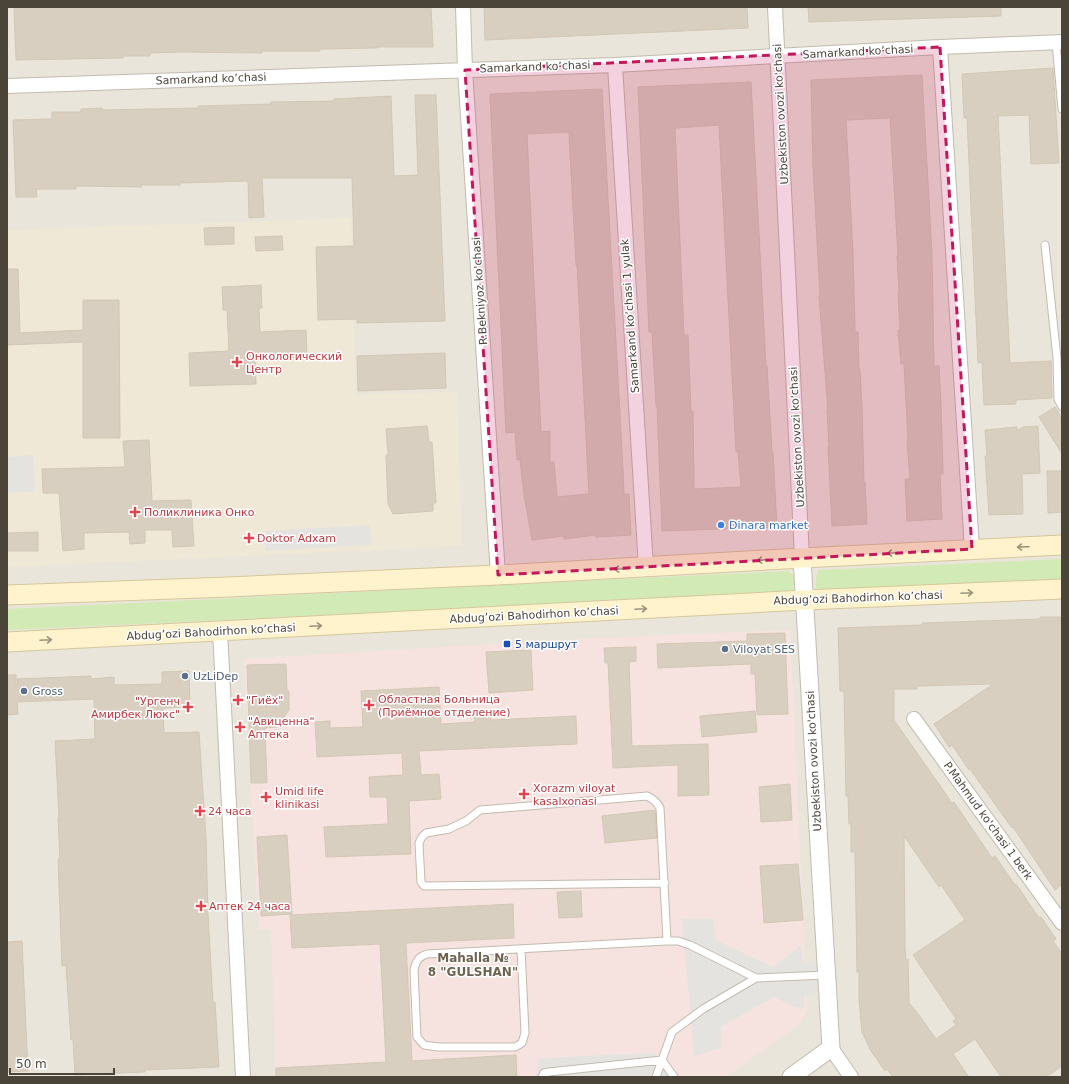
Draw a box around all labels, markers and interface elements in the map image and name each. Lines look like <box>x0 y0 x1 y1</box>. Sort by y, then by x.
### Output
street label: Uzbekiston ovozi ko'chasi <box>771 43 791 185</box>
street label: Samarkand ko’chasi <box>802 43 914 61</box>
street label: Samarkand ko’chasi <box>479 59 591 75</box>
street label: Samarkand ko’chasi <box>155 71 267 87</box>
street label: R.Bekniyoz ko'chasi <box>470 237 490 345</box>
street label: Samarkand ko’chasi 1 yulak <box>618 238 642 393</box>
place label: Онкологический Центр <box>246 350 342 376</box>
marker: Онкологический Центр <box>231 356 243 368</box>
street label: Uzbekiston ovozi ko'chasi <box>787 366 807 508</box>
marker: Поликлиника Онко <box>129 506 141 518</box>
place label: Поликлиника Онко <box>144 506 255 519</box>
place label: Dinara market <box>729 519 809 532</box>
marker: Dinara market <box>716 520 726 530</box>
place label: Doktor Adxam <box>257 532 336 545</box>
marker: Doktor Adxam <box>244 533 254 543</box>
one-way arrow <box>1017 543 1030 550</box>
one-way arrow <box>887 549 900 557</box>
one-way arrow <box>757 556 770 564</box>
one-way arrow <box>614 565 627 572</box>
street label: Abdug’ozi Bahodirhon ko’chasi <box>773 589 943 607</box>
one-way arrow <box>960 590 973 597</box>
street label: Abdug’ozi Bahodirhon ko’chasi <box>449 604 619 626</box>
one-way arrow <box>634 605 647 613</box>
street label: Abdug’ozi Bahodirhon ko’chasi <box>126 621 296 643</box>
one-way arrow <box>309 623 322 630</box>
one-way arrow <box>39 636 52 644</box>
place label: 5 маршрут <box>515 638 578 651</box>
marker: 5 маршрут <box>502 639 512 649</box>
place label: Viloyat SES <box>733 643 795 656</box>
marker: Viloyat SES <box>720 644 730 654</box>
place label: UzLiDep <box>193 670 238 683</box>
marker: UzLiDep <box>180 671 190 681</box>
place label: Gross <box>32 685 63 698</box>
marker: Gross <box>19 686 29 696</box>
street label: Uzbekiston ovozi ko'chasi <box>804 690 824 832</box>
place label: Областная Больница (Приёмное отделение) <box>378 693 511 719</box>
place label: "Гиёх" <box>246 694 283 707</box>
place label: "Ургенч Амирбек Люкс" <box>91 695 180 721</box>
marker: "Гиёх" <box>233 695 243 705</box>
marker: Областная Больница (Приёмное отделение) <box>363 699 375 711</box>
marker: "Ургенч Амирбек Люкс" <box>183 702 193 712</box>
place label: "Авиценна" Аптека <box>248 715 315 741</box>
marker: "Авиценна" Аптека <box>235 722 245 732</box>
street label: P.Mahmud ko'chasi 1 berk <box>941 759 1036 883</box>
place label: Xorazm viloyat kasalxonasi <box>533 782 616 808</box>
place label: Umid life klinikasi <box>275 785 324 811</box>
marker: Xorazm viloyat kasalxonasi <box>518 788 530 800</box>
marker: Umid life klinikasi <box>260 791 272 803</box>
place label: 24 часа <box>208 805 252 818</box>
marker: 24 часа <box>195 806 205 816</box>
place label: Аптек 24 часа <box>209 900 291 913</box>
marker: Аптек 24 часа <box>196 901 206 911</box>
district label: Mahalla № 8 "GULSHAN" <box>428 951 518 979</box>
scale bar <box>10 1050 114 1076</box>
text: 50 m <box>16 1057 47 1071</box>

